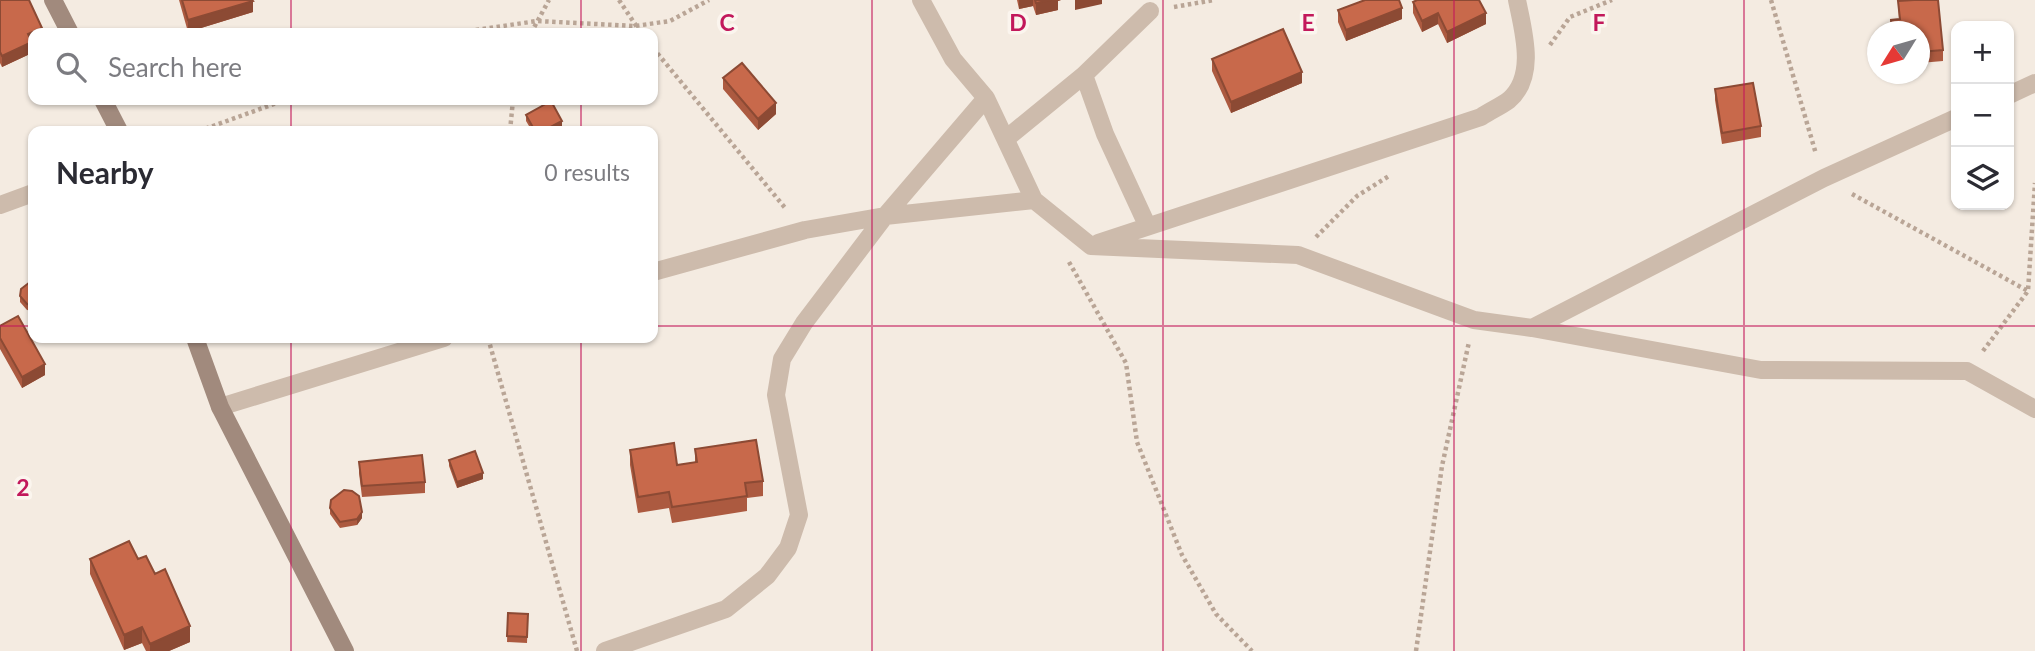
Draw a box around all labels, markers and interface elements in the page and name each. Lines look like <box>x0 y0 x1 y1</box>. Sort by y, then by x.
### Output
text: C <box>719 8 735 36</box>
text: D <box>1009 8 1027 36</box>
text: E <box>1301 8 1315 36</box>
text: F <box>1592 8 1606 36</box>
north arrow <box>1867 21 1930 84</box>
map controls <box>1951 21 2014 210</box>
button: + <box>1951 21 2014 84</box>
search box <box>28 28 658 105</box>
icon: search <box>52 48 90 86</box>
text: Search here <box>108 51 242 83</box>
button: − <box>1951 84 2014 147</box>
button: layers <box>1951 147 2014 210</box>
text: Nearby <box>56 154 154 190</box>
text: 0 results <box>544 158 630 186</box>
text: 2 <box>16 473 30 501</box>

